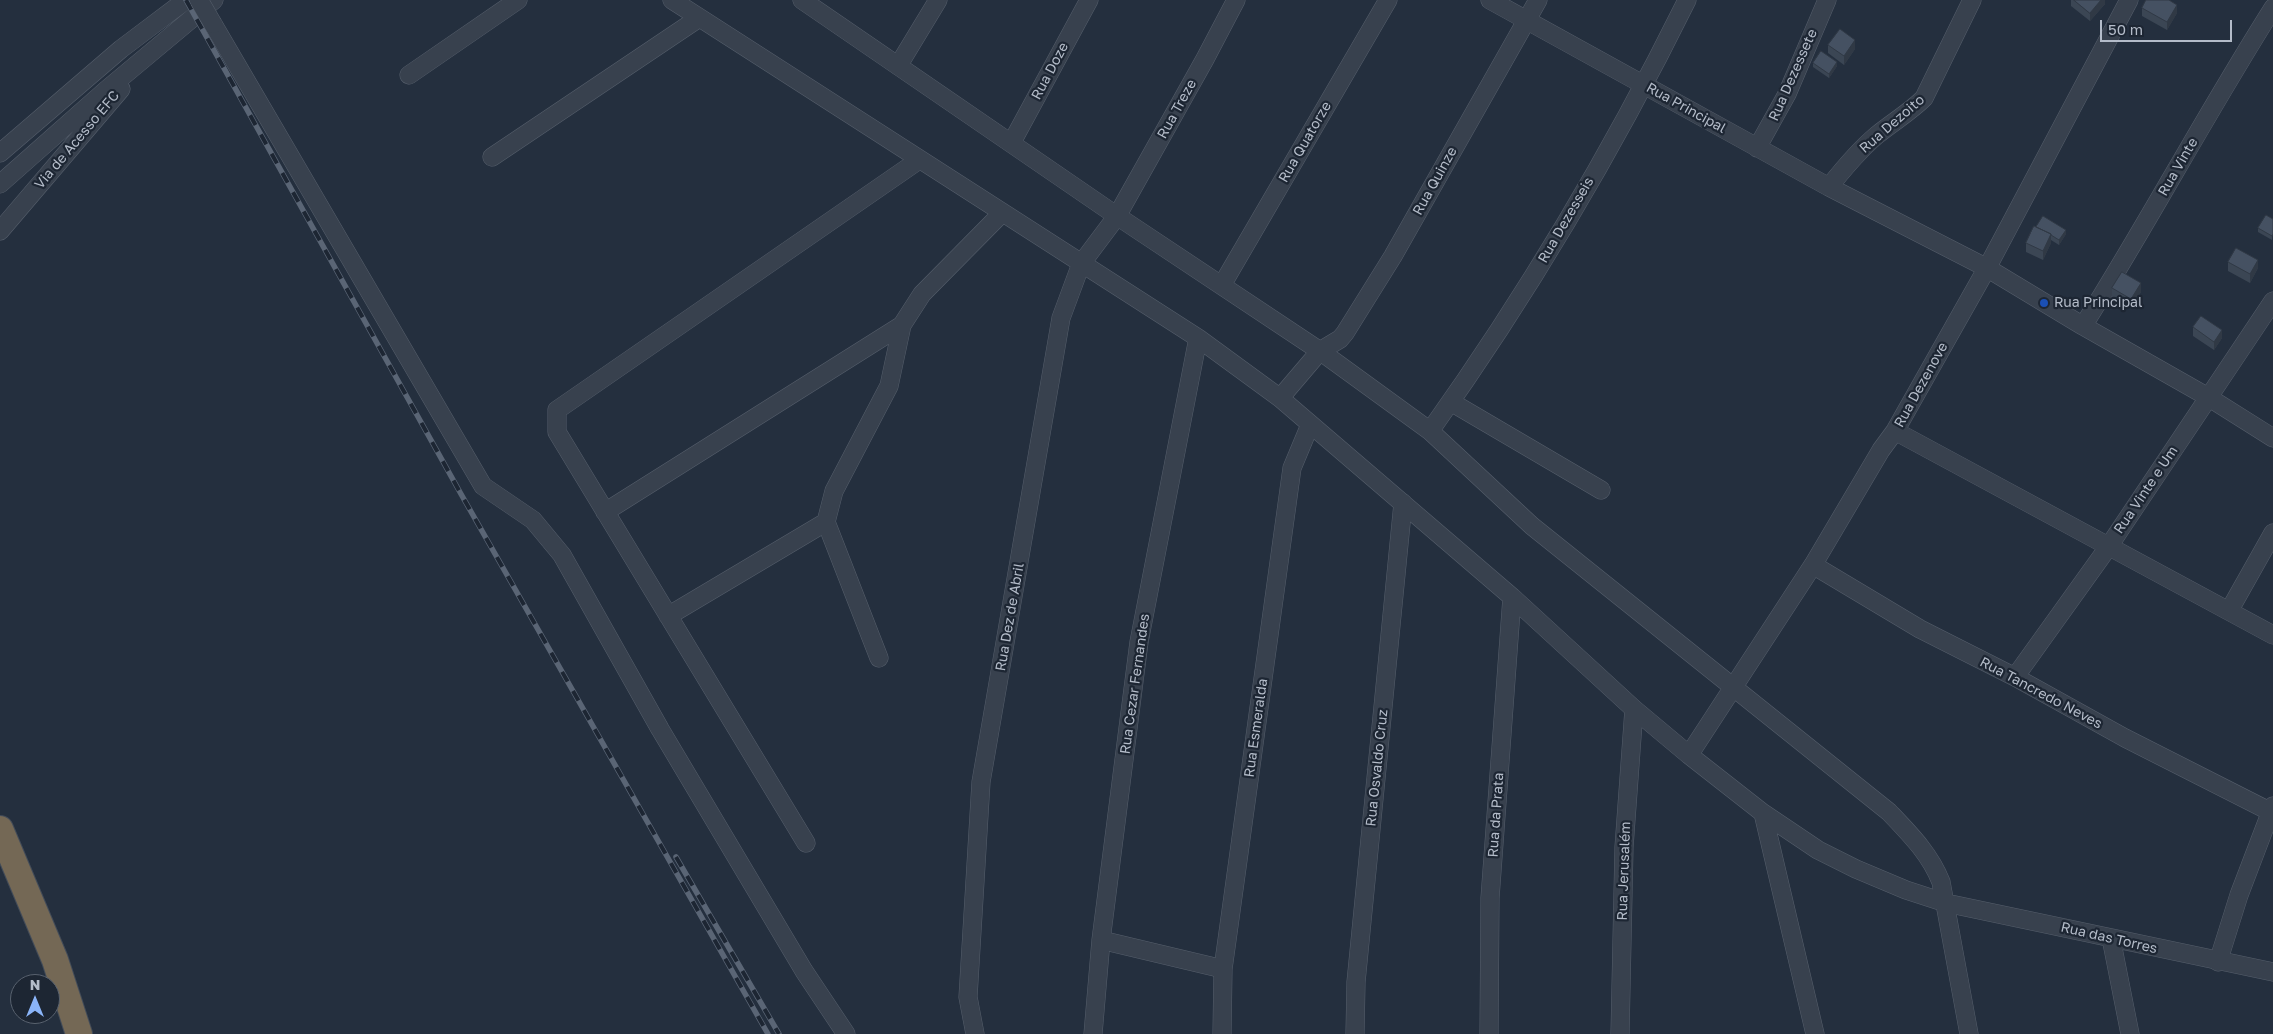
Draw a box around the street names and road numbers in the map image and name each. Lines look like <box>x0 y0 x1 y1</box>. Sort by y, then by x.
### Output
street label: Rua Dezessete <box>1765 26 1821 124</box>
street label: Rua Doze <box>1028 39 1072 103</box>
street label: Rua Treze <box>1154 76 1200 142</box>
street label: Rua Principal <box>1643 79 1729 137</box>
street label: Via de Acesso EFC <box>31 88 123 192</box>
street label: Rua Dezoito <box>1856 91 1928 157</box>
street label: Rua Quatorze <box>1275 99 1335 185</box>
street label: Rua Vinte <box>2155 135 2201 199</box>
street label: Rua Quinze <box>1409 144 1461 218</box>
street label: Rua Dezesseis <box>1535 174 1597 266</box>
street label: Rua Dezenove <box>1891 340 1951 430</box>
street label: Rua Vinte e Um <box>2110 443 2182 537</box>
street label: Rua Dez de Abril <box>992 562 1028 672</box>
street label: Rua Cezar Fernandes <box>1117 613 1153 755</box>
street label: Rua Tancredo Neves <box>1977 654 2105 732</box>
street label: Rua Esmeralda <box>1241 677 1271 779</box>
street label: Rua Osvaldo Cruz <box>1362 709 1392 827</box>
street label: Rua da Prata <box>1485 772 1507 858</box>
street label: Rua Jerusalém <box>1614 821 1634 921</box>
street label: Rua das Torres <box>2059 919 2159 957</box>

